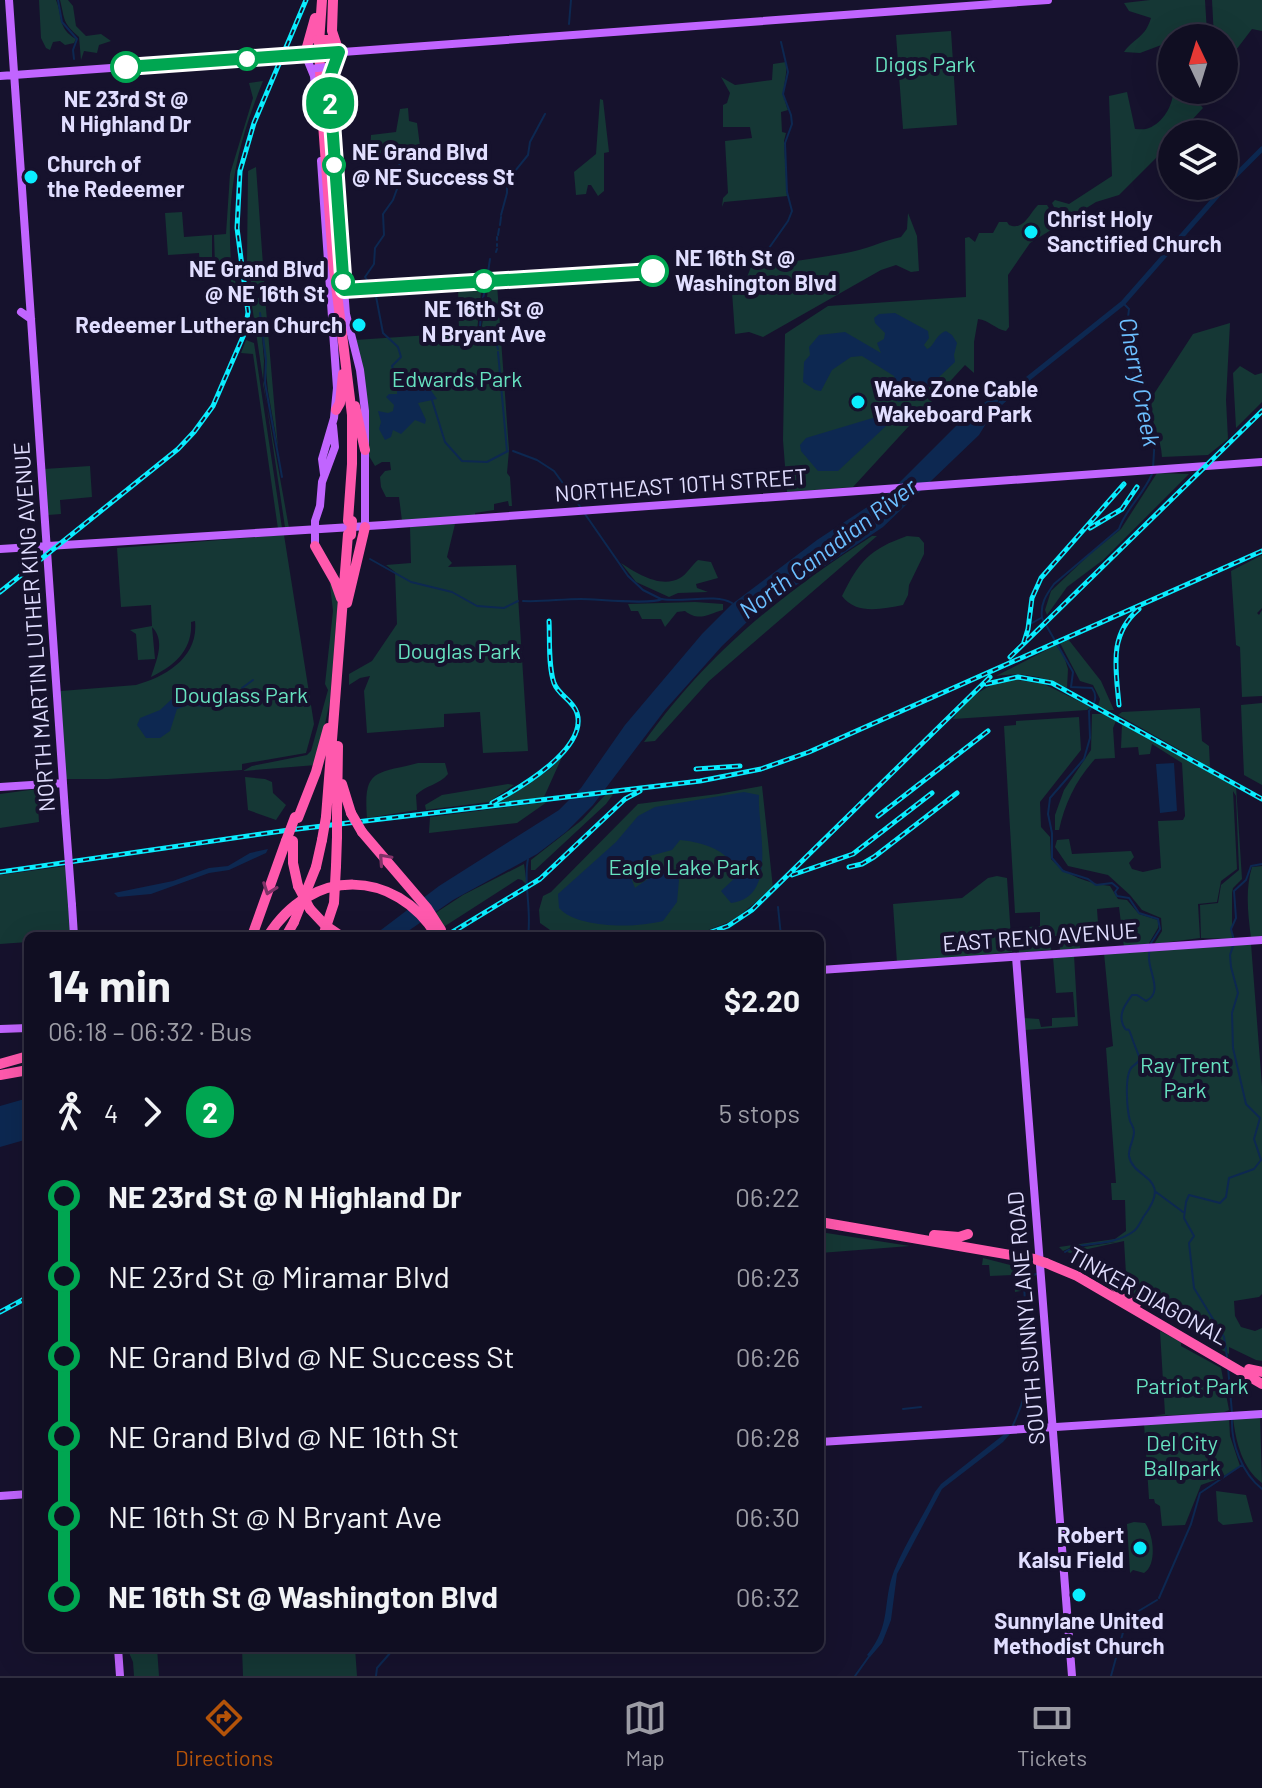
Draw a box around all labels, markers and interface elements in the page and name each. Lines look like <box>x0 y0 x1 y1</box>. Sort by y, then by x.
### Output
north arrow <box>1158 24 1238 104</box>
map controls <box>1158 24 1238 200</box>
unlabelled marker <box>236 48 258 70</box>
park label: Diggs Park <box>875 50 975 76</box>
marker: NE 23rd St @ N Highland Dr <box>111 52 141 82</box>
line badge: 2 <box>304 77 356 129</box>
place label: NE 23rd St @ N Highland Dr <box>61 85 192 136</box>
text: 2 <box>322 86 338 120</box>
button: layers <box>1158 120 1238 200</box>
place label: NE Grand Blvd @ NE Success St <box>352 138 514 189</box>
place label: Church of the Redeemer <box>47 150 185 201</box>
marker: NE Grand Blvd @ NE Success St <box>323 154 345 176</box>
marker: Church of the Redeemer <box>22 168 40 186</box>
place label: Christ Holy Sanctified Church <box>1047 205 1222 256</box>
marker: Christ Holy Sanctified Church <box>1022 223 1040 241</box>
place label: NE 16th St @ Washington Blvd <box>675 244 837 295</box>
place label: NE Grand Blvd @ NE 16th St <box>189 255 325 306</box>
marker: NE 16th St @ Washington Blvd <box>638 256 668 286</box>
marker: NE 16th St @ N Bryant Ave <box>473 270 495 292</box>
marker: NE Grand Blvd @ NE 16th St <box>332 271 354 293</box>
place label: NE 16th St @ N Bryant Ave <box>422 295 546 346</box>
place label: Redeemer Lutheran Church <box>75 311 343 337</box>
water label: Cherry Creek <box>1114 315 1167 449</box>
marker: Redeemer Lutheran Church <box>350 316 368 334</box>
park label: Edwards Park <box>392 365 522 391</box>
place label: Wake Zone Cable Wakeboard Park <box>874 375 1038 426</box>
marker: Wake Zone Cable Wakeboard Park <box>849 393 867 411</box>
street label: NORTH MARTIN LUTHER KING AVENUE <box>7 441 59 813</box>
street label: NORTHEAST 10TH STREET <box>554 462 808 506</box>
water label: North Canadian River <box>732 471 923 624</box>
park label: Douglas Park <box>397 637 521 663</box>
park label: Douglass Park <box>174 681 308 707</box>
park label: Eagle Lake Park <box>608 853 760 879</box>
one-way arrow <box>379 854 393 869</box>
one-way arrow <box>262 881 279 895</box>
street label: EAST RENO AVENUE <box>941 916 1138 956</box>
text: 14 min <box>48 958 171 1011</box>
text: $2.20 <box>724 982 800 1018</box>
text: 06:18 – 06:32 · Bus <box>48 1015 252 1046</box>
park label: Ray Trent Park <box>1140 1051 1230 1102</box>
icon: walk <box>48 1090 92 1134</box>
icon: forward <box>130 1090 174 1134</box>
text: 2 <box>202 1095 218 1129</box>
text: 4 <box>104 1097 118 1128</box>
text: 5 stops <box>719 1097 800 1128</box>
text: NE 23rd St @ N Highland Dr <box>108 1178 462 1214</box>
text: 06:22 <box>735 1181 800 1212</box>
street label: SOUTH SUNNYLANE ROAD <box>1001 1190 1049 1446</box>
street label: TINKER DIAGONAL <box>1064 1241 1233 1350</box>
text: NE 23rd St @ Miramar Blvd <box>108 1258 450 1294</box>
text: 06:23 <box>736 1261 800 1292</box>
text: NE Grand Blvd @ NE Success St <box>108 1338 515 1374</box>
text: 06:26 <box>736 1341 800 1372</box>
park label: Patriot Park <box>1135 1372 1249 1398</box>
text: NE Grand Blvd @ NE 16th St <box>108 1418 459 1454</box>
text: 06:28 <box>736 1421 800 1452</box>
park label: Del City Ballpark <box>1143 1429 1221 1480</box>
text: NE 16th St @ N Bryant Ave <box>108 1498 442 1534</box>
text: 06:30 <box>735 1501 800 1532</box>
place label: Robert Kalsu Field <box>1018 1521 1124 1572</box>
marker: Robert Kalsu Field <box>1131 1539 1149 1557</box>
text: NE 16th St @ Washington Blvd <box>108 1578 498 1614</box>
text: 06:32 <box>736 1581 800 1612</box>
marker: Sunnylane United Methodist Church <box>1070 1586 1088 1604</box>
place label: Sunnylane United Methodist Church <box>993 1607 1165 1658</box>
tab: Directions <box>175 1696 273 1770</box>
tab: Map <box>623 1696 667 1770</box>
tab: Tickets <box>1017 1696 1087 1770</box>

